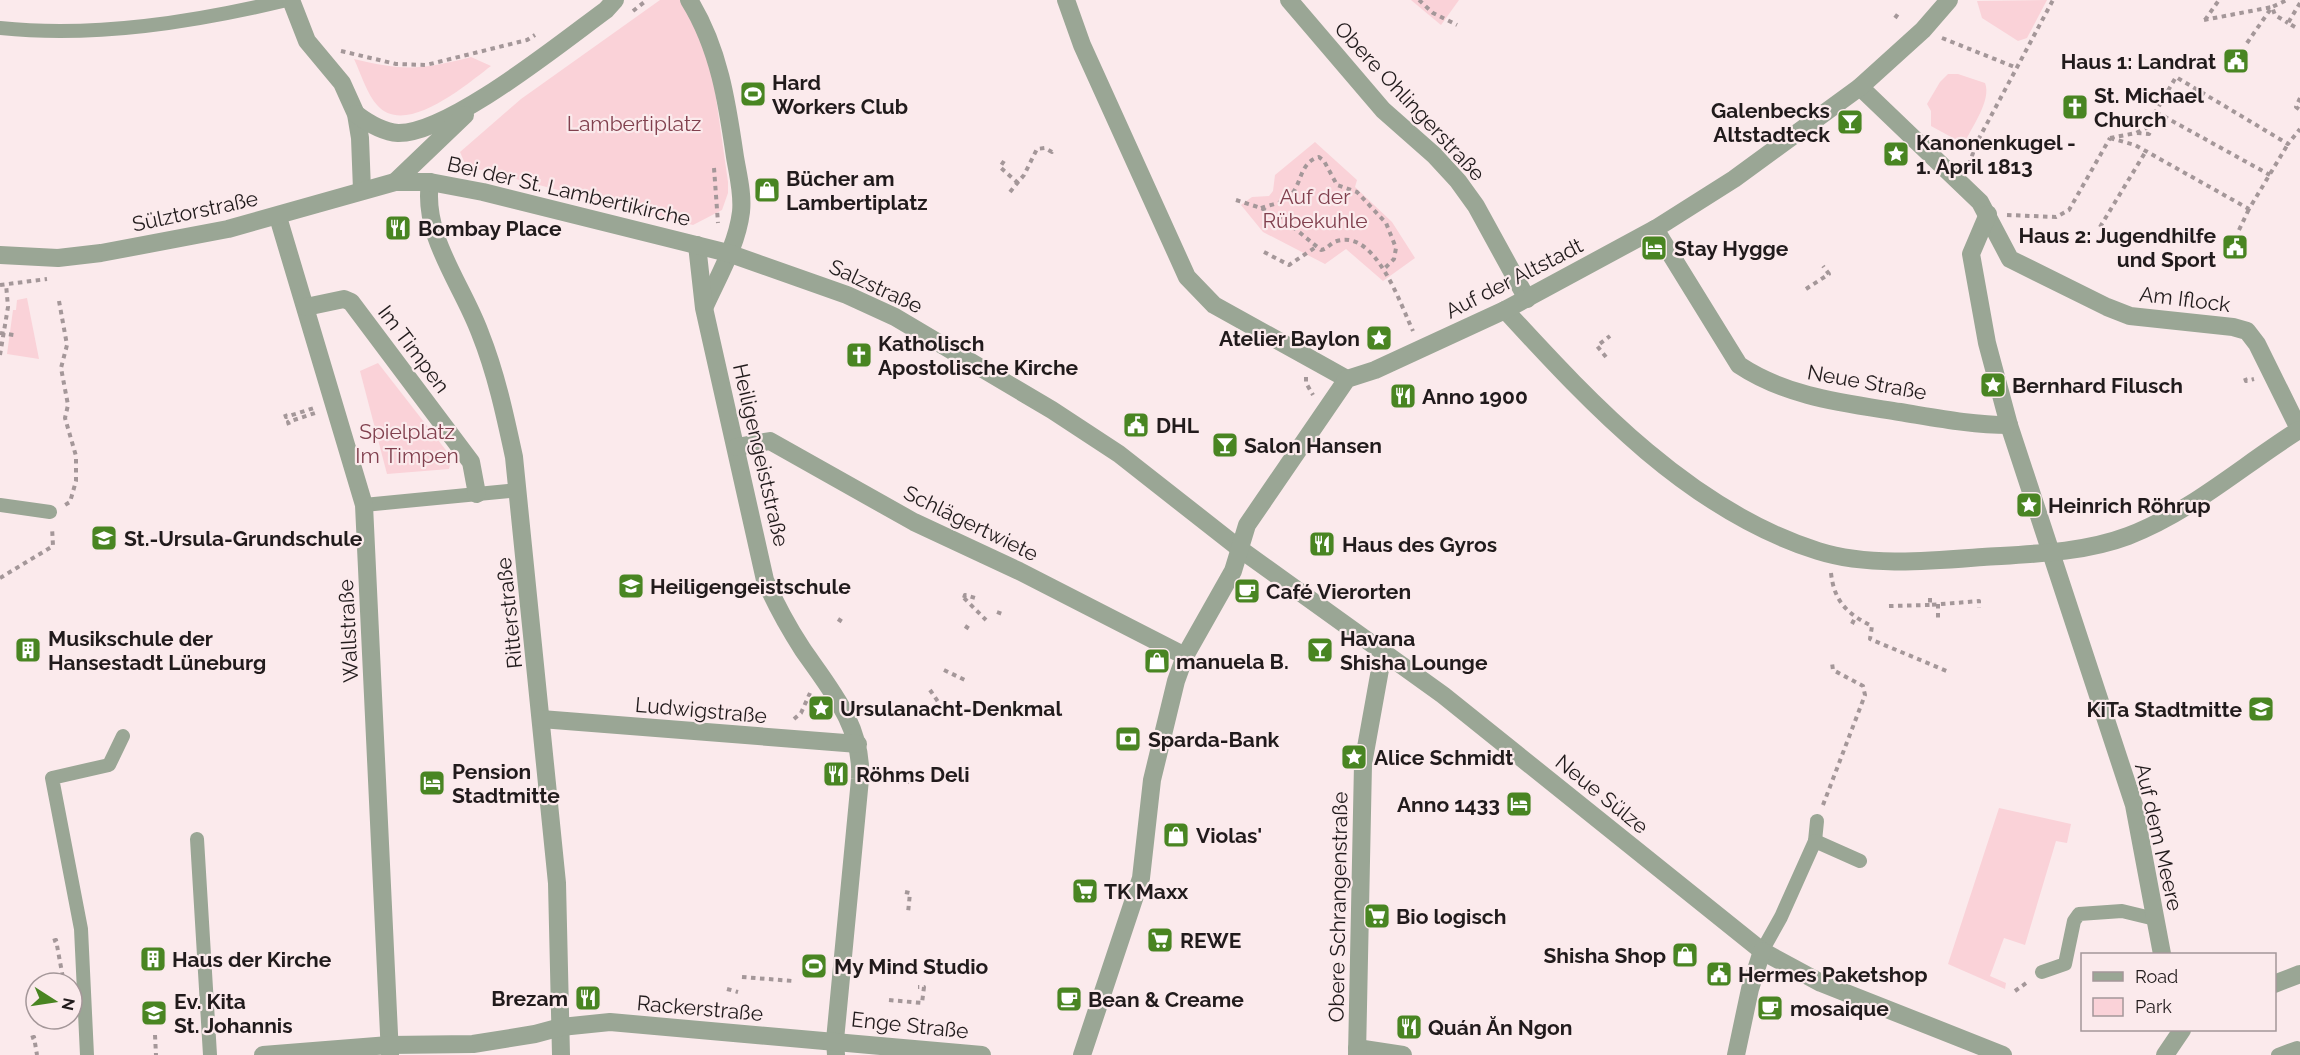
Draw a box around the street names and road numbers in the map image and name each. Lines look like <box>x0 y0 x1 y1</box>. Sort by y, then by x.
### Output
street label: Obere Ohlingerstraße <box>1330 16 1490 186</box>
street label: Bei der St. Lambertikirche <box>445 151 693 231</box>
street label: Sülztorstraße <box>130 185 260 237</box>
street label: Auf der Altstadt <box>1441 233 1587 323</box>
street label: Salzstraße <box>825 254 927 318</box>
street label: Am Iflock <box>2138 281 2232 317</box>
street label: Im Timpen <box>373 300 455 398</box>
street label: Neue Straße <box>1805 359 1929 405</box>
street label: Heiligengeiststraße <box>728 361 794 549</box>
street label: Schlägertwiete <box>900 480 1042 566</box>
street label: Ritterstraße <box>491 556 527 670</box>
street label: Wallstraße <box>333 579 363 683</box>
street label: Ludwigstraße <box>634 692 768 728</box>
street label: Neue Sülze <box>1551 749 1653 839</box>
street label: Auf dem Meere <box>2130 761 2188 913</box>
street label: Obere Schrangenstraße <box>1323 791 1353 1023</box>
street label: Rackerstraße <box>636 990 764 1026</box>
street label: Enge Straße <box>850 1006 970 1044</box>

